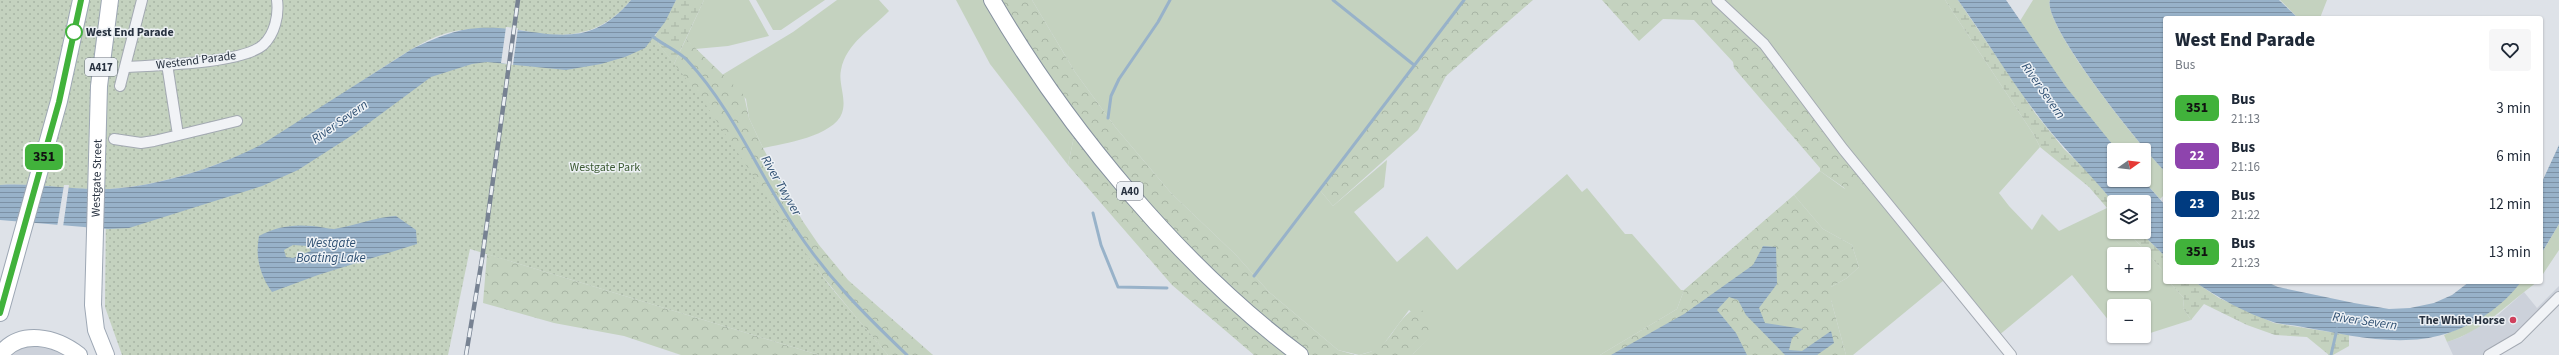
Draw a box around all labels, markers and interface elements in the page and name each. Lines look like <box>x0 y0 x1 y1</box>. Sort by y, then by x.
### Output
marker: West End Parade <box>65 23 83 41</box>
place label: West End Parade <box>86 24 174 41</box>
text: West End Parade <box>2175 27 2315 54</box>
button: heart <box>2489 29 2531 71</box>
street label: Westend Parade <box>155 47 237 74</box>
text: Bus <box>2175 56 2195 74</box>
road number: A417 <box>85 58 117 76</box>
water label: River Severn <box>2017 59 2069 123</box>
text: Bus <box>2231 89 2255 110</box>
water label: River Severn <box>308 96 372 148</box>
text: 351 <box>2186 98 2208 118</box>
text: 3 min <box>2496 98 2531 119</box>
text: 21:13 <box>2231 110 2260 128</box>
text: Bus <box>2231 137 2255 158</box>
street label: Westgate Street <box>87 139 107 218</box>
north arrow <box>2107 143 2151 187</box>
map controls <box>2107 143 2151 343</box>
line badge: 351 <box>21 144 67 170</box>
text: 22 <box>2190 146 2204 166</box>
text: 6 min <box>2496 146 2531 167</box>
text: 351 <box>33 147 55 167</box>
water label: River Twyver <box>757 152 806 219</box>
text: 21:16 <box>2231 158 2260 176</box>
park label: Westgate Park <box>570 159 640 176</box>
road number: A40 <box>1117 182 1143 200</box>
text: Bus <box>2231 185 2255 206</box>
text: 23 <box>2190 194 2204 214</box>
text: 12 min <box>2489 194 2531 215</box>
button: layers <box>2107 195 2151 239</box>
text: 21:22 <box>2231 206 2260 224</box>
text: Bus <box>2231 233 2255 254</box>
water label: Westgate Boating Lake <box>296 234 366 267</box>
text: 351 <box>2186 242 2208 262</box>
text: 13 min <box>2489 242 2531 263</box>
button: + <box>2107 247 2151 291</box>
text: 21:23 <box>2231 254 2260 272</box>
button: − <box>2107 299 2151 343</box>
water label: River Severn <box>2331 308 2399 334</box>
place label: The White Horse <box>2419 312 2505 329</box>
marker: The White Horse <box>2508 315 2518 325</box>

